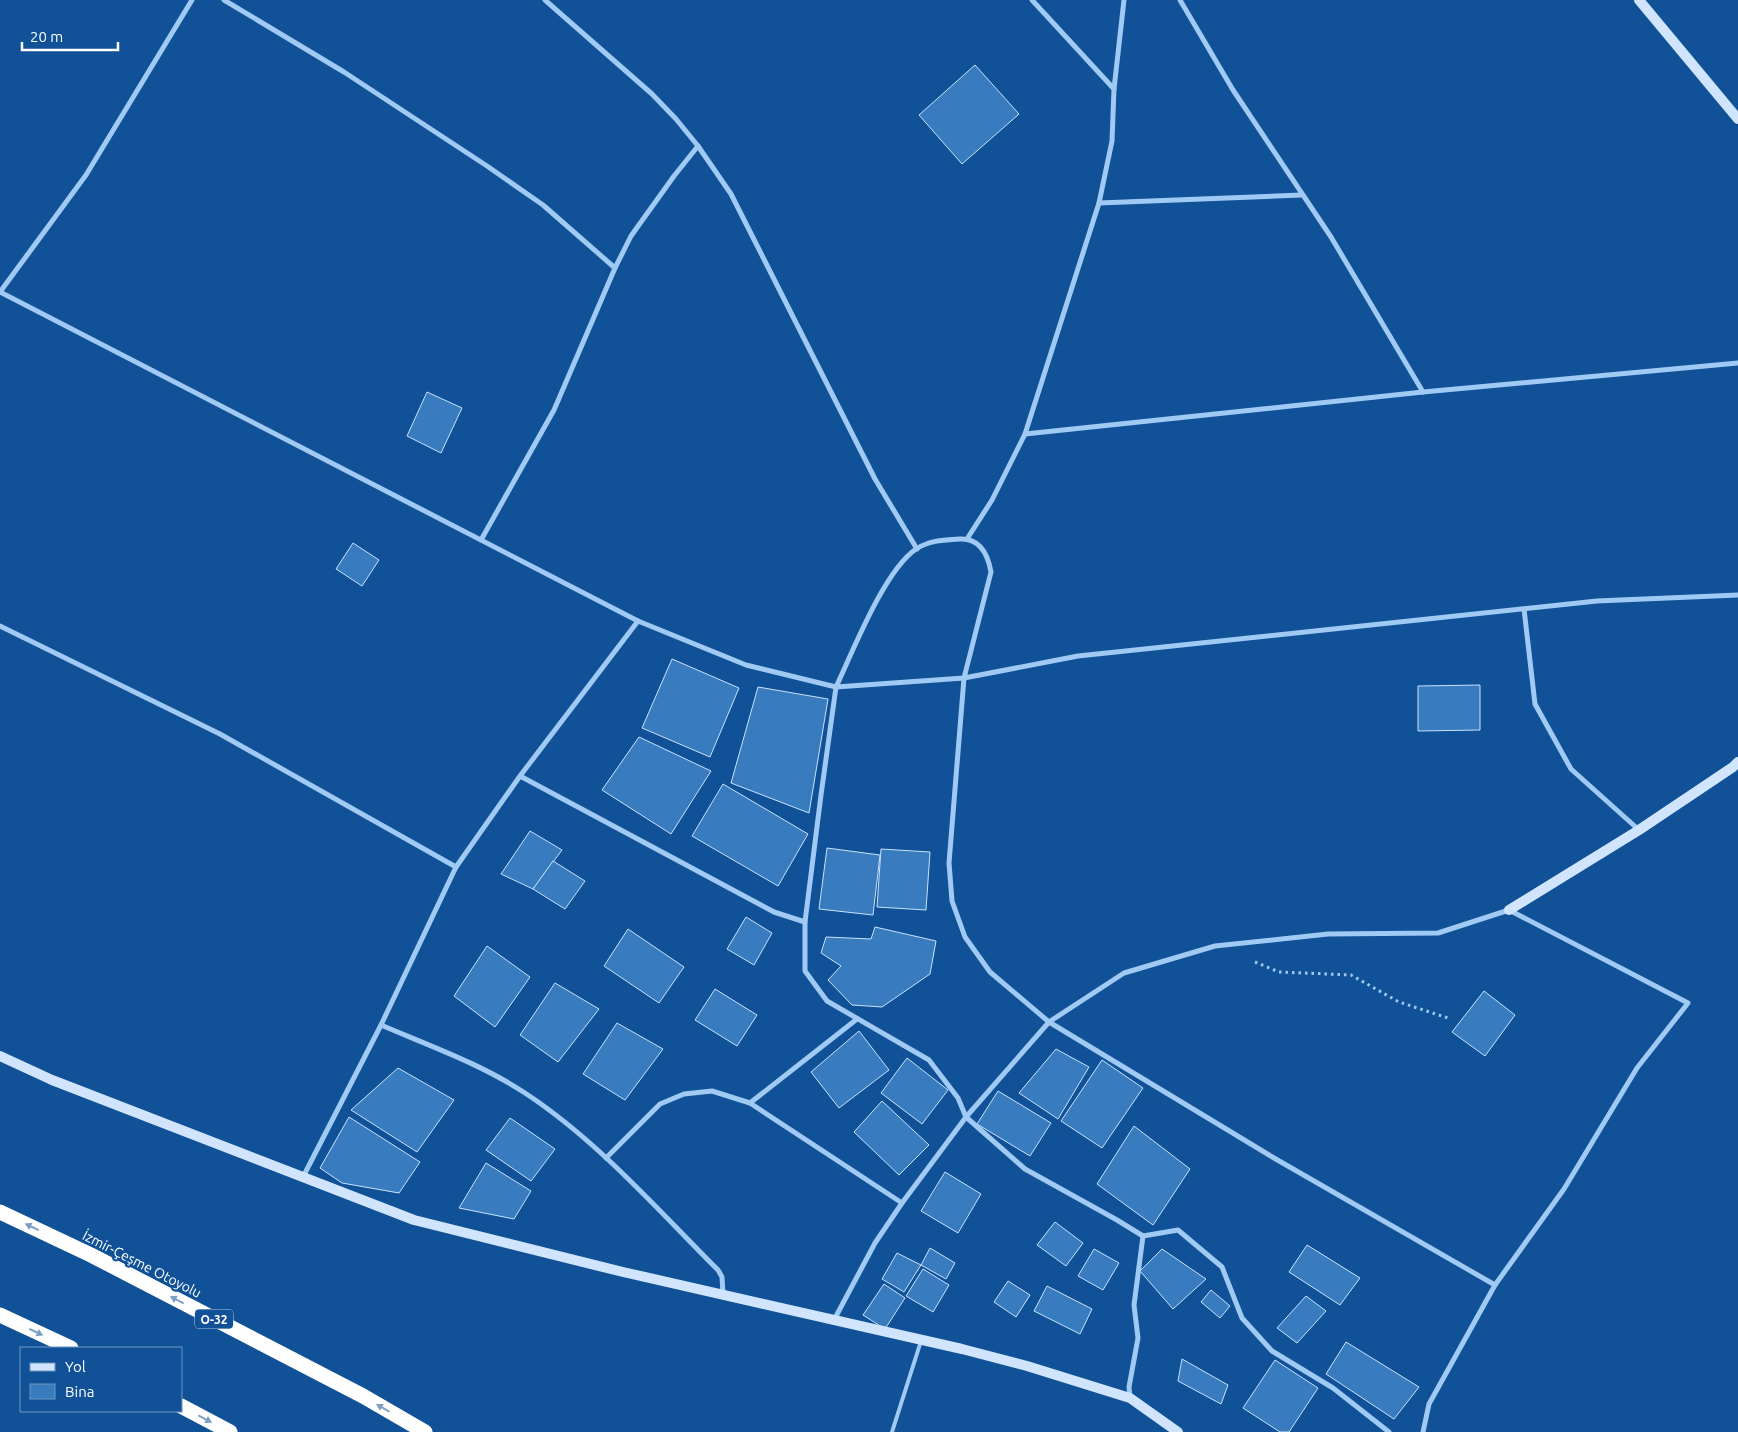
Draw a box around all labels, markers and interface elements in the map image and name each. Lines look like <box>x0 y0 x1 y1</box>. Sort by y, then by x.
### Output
scale bar <box>22 20 119 52</box>
text: 20 m <box>30 28 63 45</box>
one-way arrow <box>25 1223 39 1231</box>
street label: İzmir-Çeşme Otoyolu <box>80 1227 204 1301</box>
one-way arrow <box>170 1296 184 1304</box>
road number: O-32 <box>195 1310 233 1328</box>
one-way arrow <box>29 1328 43 1336</box>
legend <box>20 1347 182 1412</box>
text: Yol <box>65 1358 86 1375</box>
text: Bina <box>65 1383 94 1400</box>
one-way arrow <box>376 1403 390 1412</box>
one-way arrow <box>198 1415 213 1423</box>

